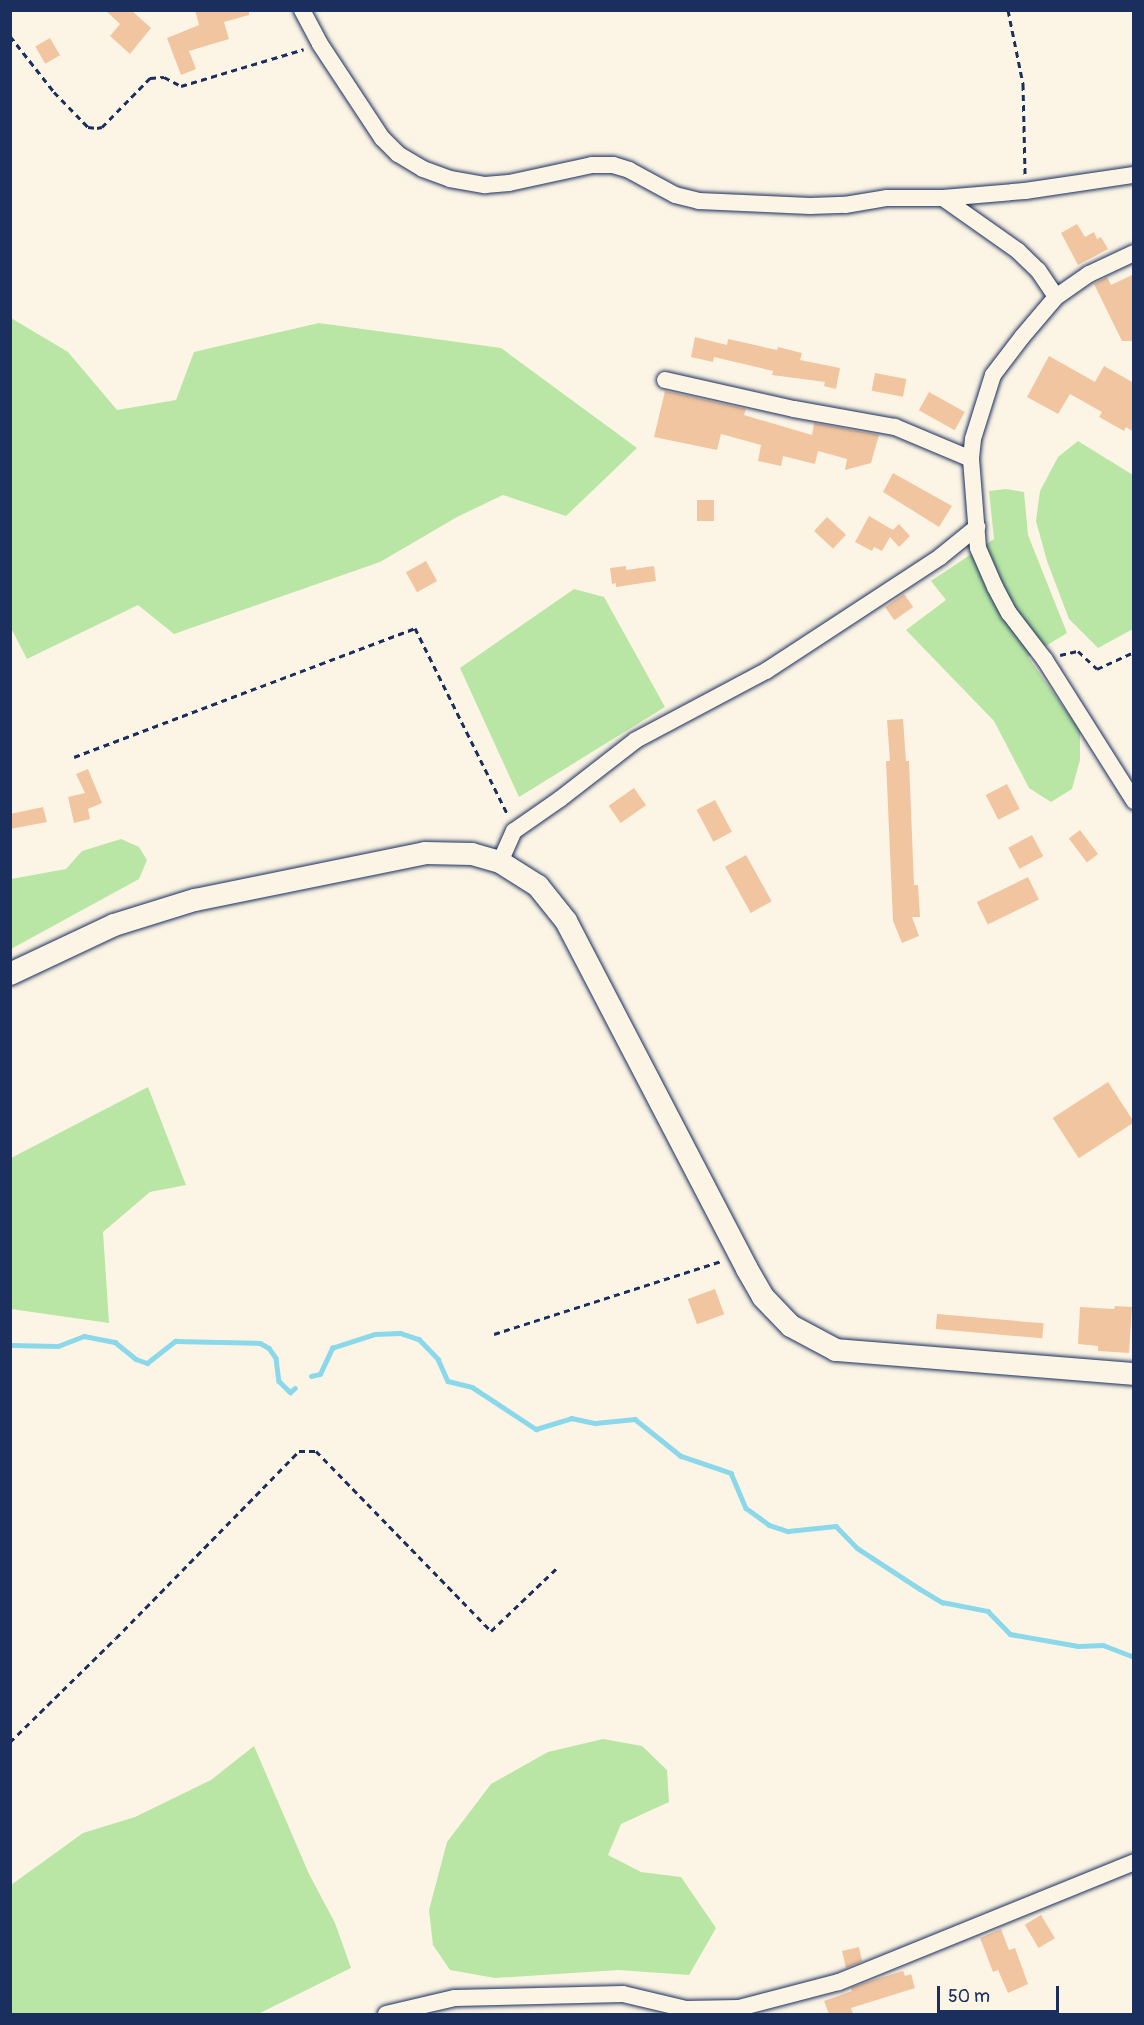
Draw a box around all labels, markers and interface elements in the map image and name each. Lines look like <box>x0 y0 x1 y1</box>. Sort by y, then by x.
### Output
scale bar <box>940 1974 1062 2012</box>
text: 50 m <box>948 1985 990 2008</box>

